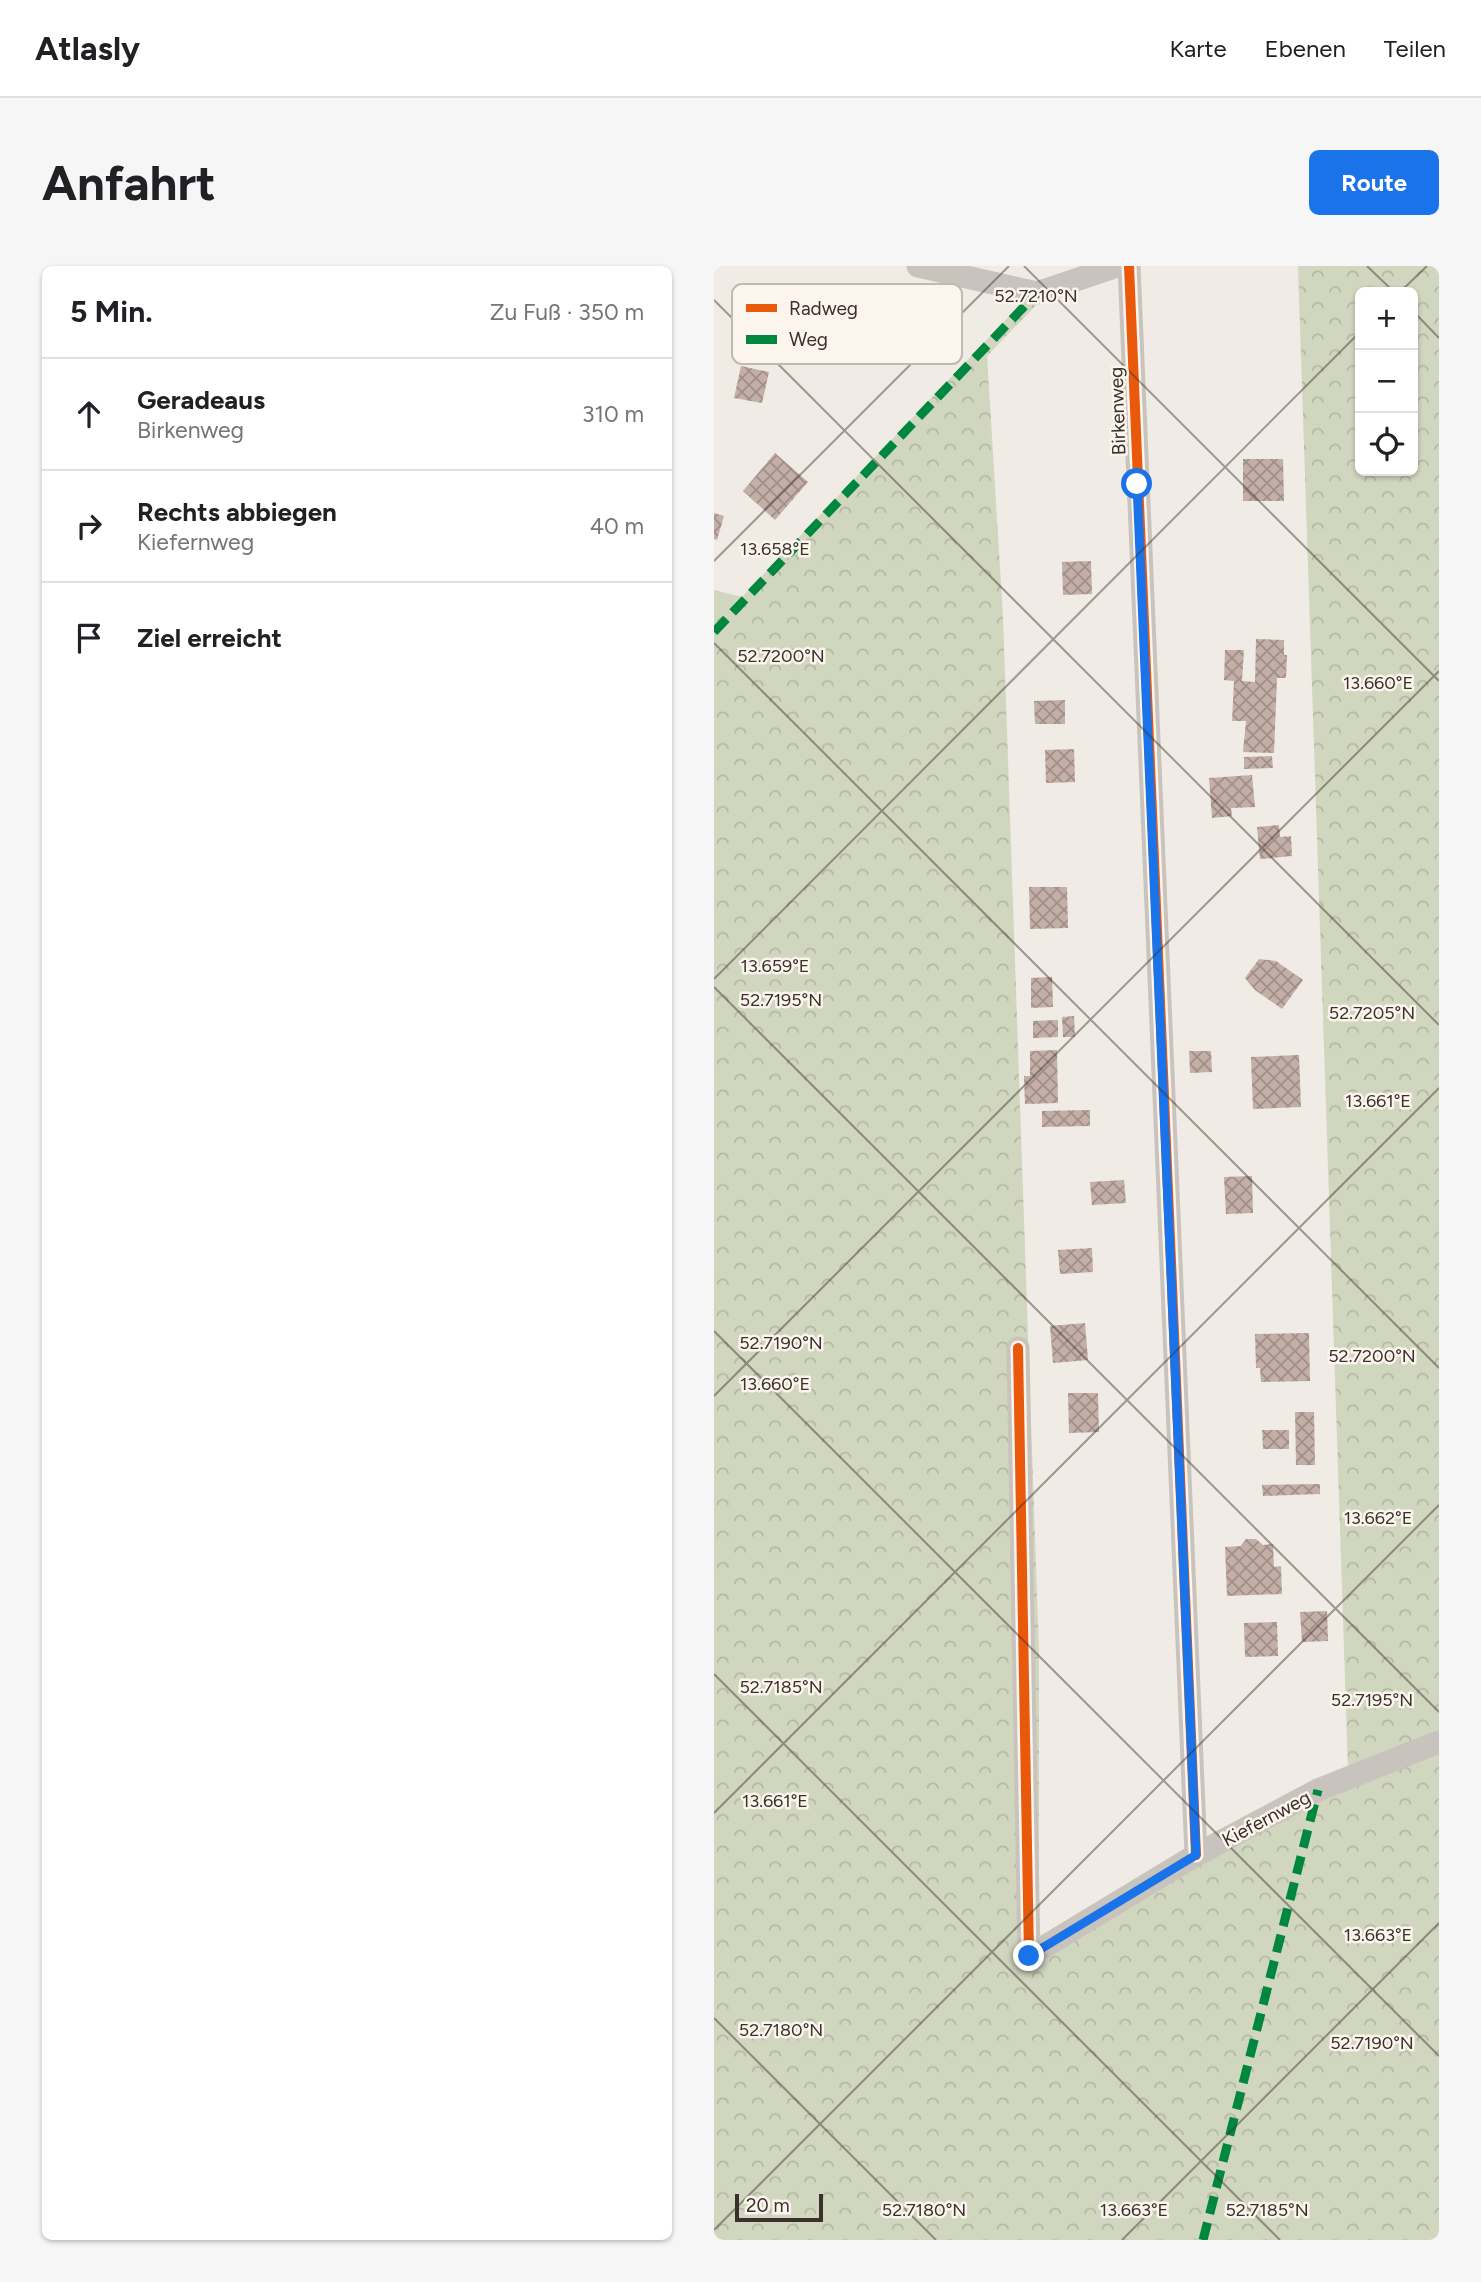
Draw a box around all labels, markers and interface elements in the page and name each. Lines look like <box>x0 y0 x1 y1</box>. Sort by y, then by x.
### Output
text: Atlasly <box>35 29 140 68</box>
text: Karte <box>1170 34 1227 63</box>
text: Ebenen <box>1265 34 1346 63</box>
text: Teilen <box>1384 34 1446 63</box>
button: Route <box>1309 150 1439 215</box>
text: Anfahrt <box>42 153 216 212</box>
legend <box>732 284 962 364</box>
text: 52.7210°N <box>994 285 1078 307</box>
map controls <box>1355 287 1418 476</box>
button: + <box>1355 287 1418 350</box>
text: 5 Min. <box>70 293 153 330</box>
text: Radweg <box>789 297 858 320</box>
text: Zu Fuß · 350 m <box>490 298 644 326</box>
text: Weg <box>789 328 828 351</box>
button: − <box>1355 350 1418 413</box>
street label: Birkenweg <box>1104 366 1131 456</box>
text: Geradeaus <box>137 384 265 416</box>
icon: ahead <box>70 395 108 433</box>
text: 310 m <box>582 400 644 428</box>
button: locate <box>1355 413 1418 476</box>
text: Birkenweg <box>137 416 244 444</box>
route start <box>1121 468 1152 499</box>
text: Rechts abbiegen <box>137 496 337 528</box>
icon: right <box>70 507 108 545</box>
text: 40 m <box>590 512 644 540</box>
text: Kiefernweg <box>137 528 254 556</box>
text: 13.658°E <box>740 538 810 560</box>
icon: arrive <box>70 619 108 657</box>
text: Ziel erreicht <box>137 622 282 654</box>
text: 52.7200°N <box>737 645 825 667</box>
text: 13.660°E <box>1343 672 1413 694</box>
text: 13.659°E <box>741 955 810 977</box>
text: 52.7195°N <box>740 989 822 1011</box>
text: 52.7205°N <box>1329 1002 1415 1024</box>
text: 13.661°E <box>1345 1090 1411 1112</box>
text: 52.7190°N <box>739 1332 823 1354</box>
text: 52.7200°N <box>1328 1345 1416 1367</box>
text: 13.660°E <box>740 1373 810 1395</box>
text: 13.662°E <box>1344 1507 1412 1529</box>
text: 52.7185°N <box>739 1676 823 1698</box>
text: 52.7195°N <box>1331 1689 1413 1711</box>
street label: Kiefernweg <box>1218 1786 1314 1851</box>
text: 13.661°E <box>742 1790 808 1812</box>
text: 13.663°E <box>1344 1924 1412 1946</box>
route end <box>1013 1940 1044 1971</box>
text: 52.7180°N <box>739 2019 823 2041</box>
text: 52.7190°N <box>1330 2032 1414 2054</box>
scale bar <box>735 2191 822 2223</box>
text: 20 m <box>746 2194 790 2217</box>
text: 52.7180°N <box>882 2199 966 2221</box>
text: 13.663°E <box>1100 2199 1168 2221</box>
text: 52.7185°N <box>1225 2199 1309 2221</box>

